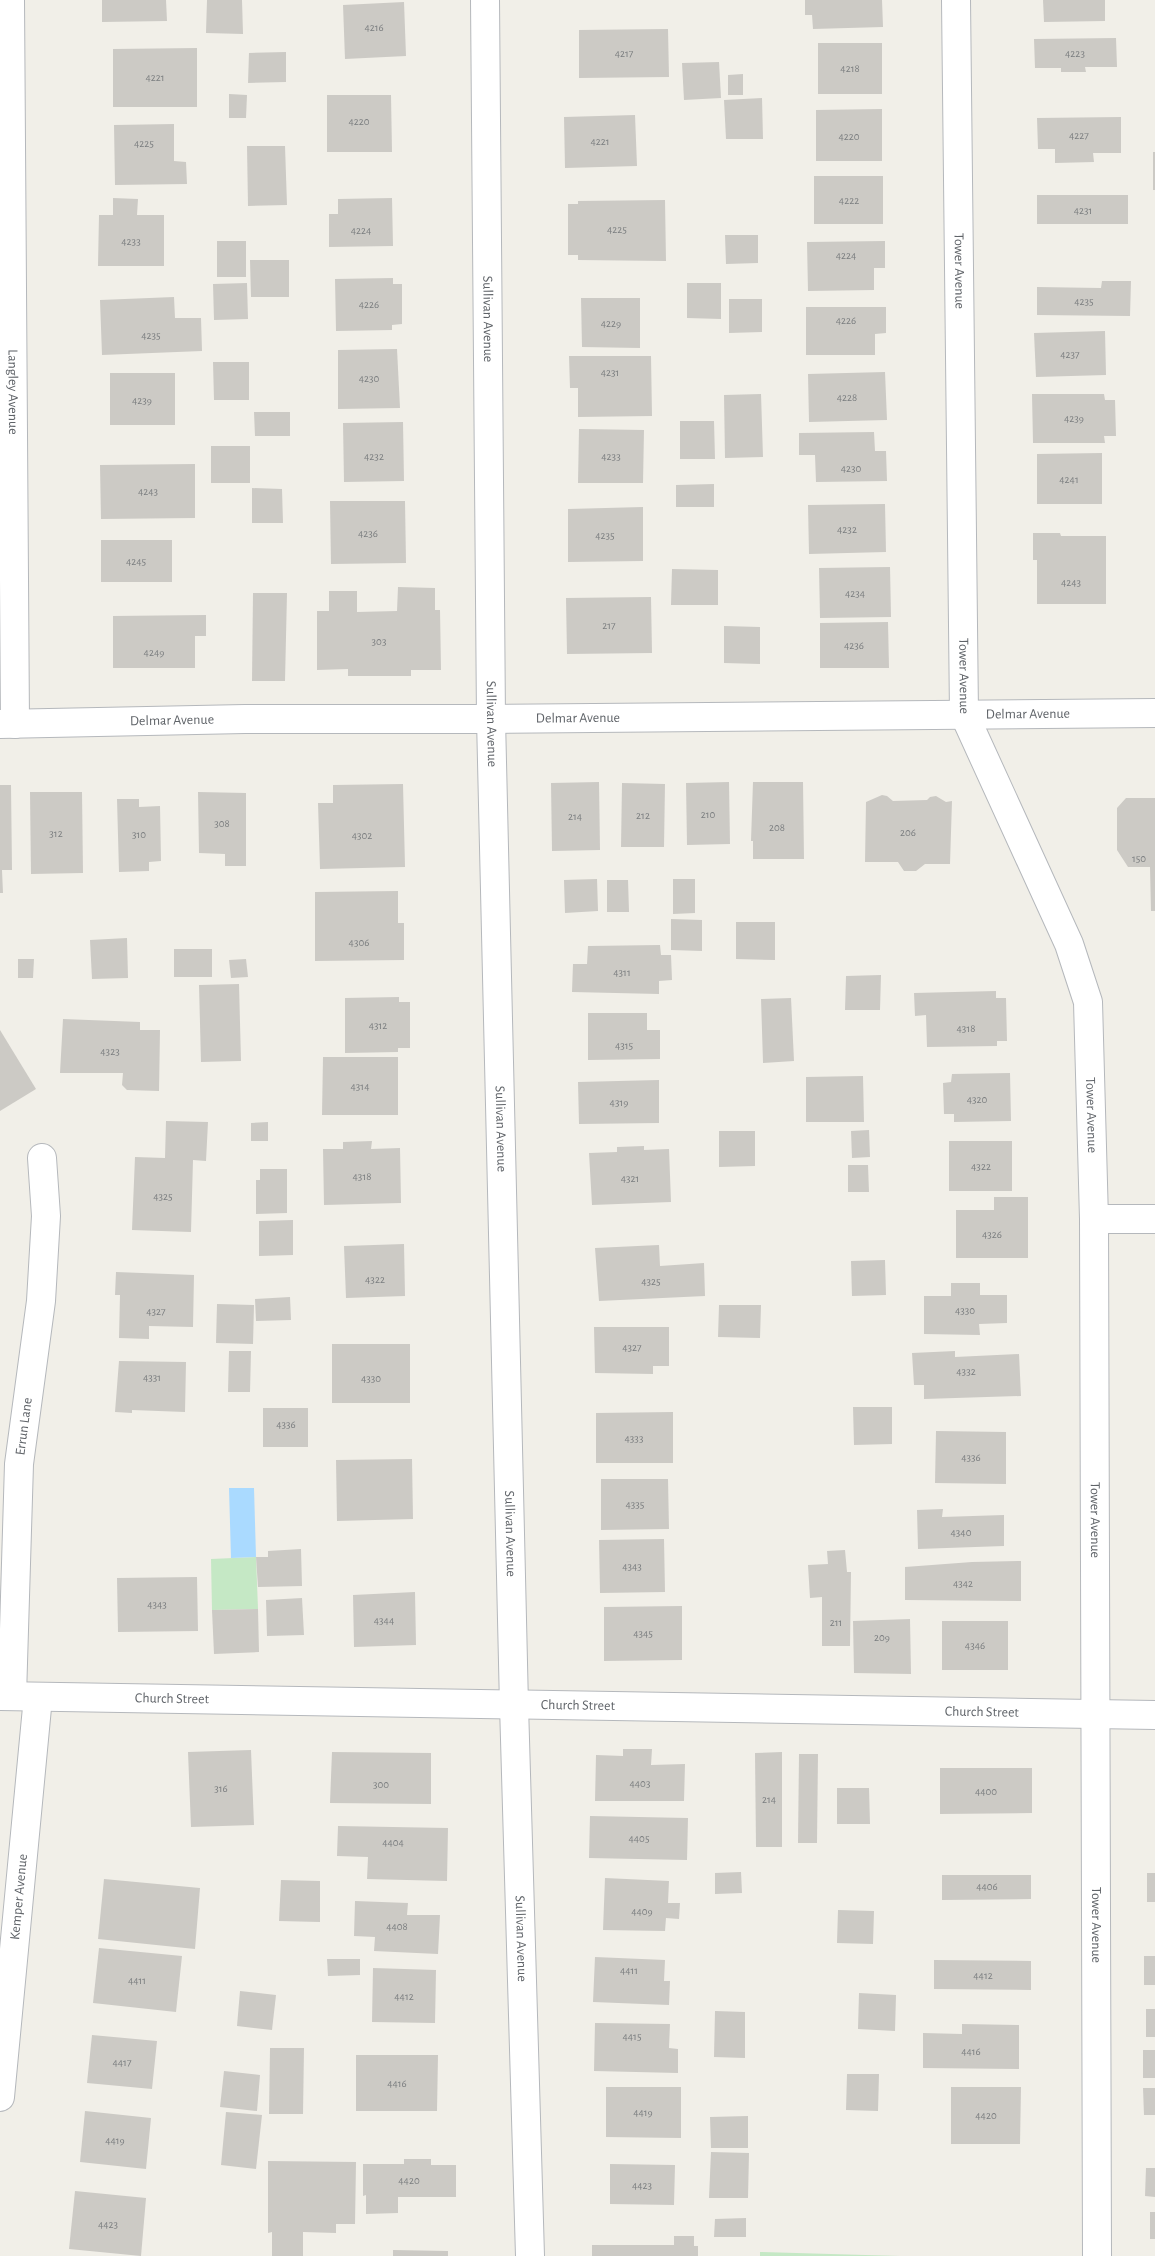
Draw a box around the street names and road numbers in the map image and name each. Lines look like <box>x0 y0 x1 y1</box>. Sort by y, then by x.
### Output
street label: Tower Avenue <box>952 233 966 309</box>
street label: Sullivan Avenue <box>480 276 495 362</box>
street label: Langley Avenue <box>5 349 20 435</box>
street label: Tower Avenue <box>956 638 971 714</box>
street label: Sullivan Avenue <box>484 681 499 767</box>
street label: Delmar Avenue <box>986 707 1070 722</box>
street label: Delmar Avenue <box>536 711 620 726</box>
street label: Delmar Avenue <box>130 713 214 728</box>
street label: Tower Avenue <box>1083 1077 1099 1153</box>
street label: Sullivan Avenue <box>493 1085 509 1172</box>
street label: Errun Lane <box>13 1397 35 1456</box>
street label: Tower Avenue <box>1088 1482 1102 1558</box>
street label: Sullivan Avenue <box>502 1490 518 1577</box>
street label: Church Street <box>135 1691 210 1706</box>
street label: Church Street <box>541 1698 616 1713</box>
street label: Church Street <box>945 1705 1020 1720</box>
street label: Kemper Avenue <box>8 1853 30 1941</box>
street label: Tower Avenue <box>1089 1887 1103 1963</box>
street label: Sullivan Avenue <box>513 1895 529 1982</box>

